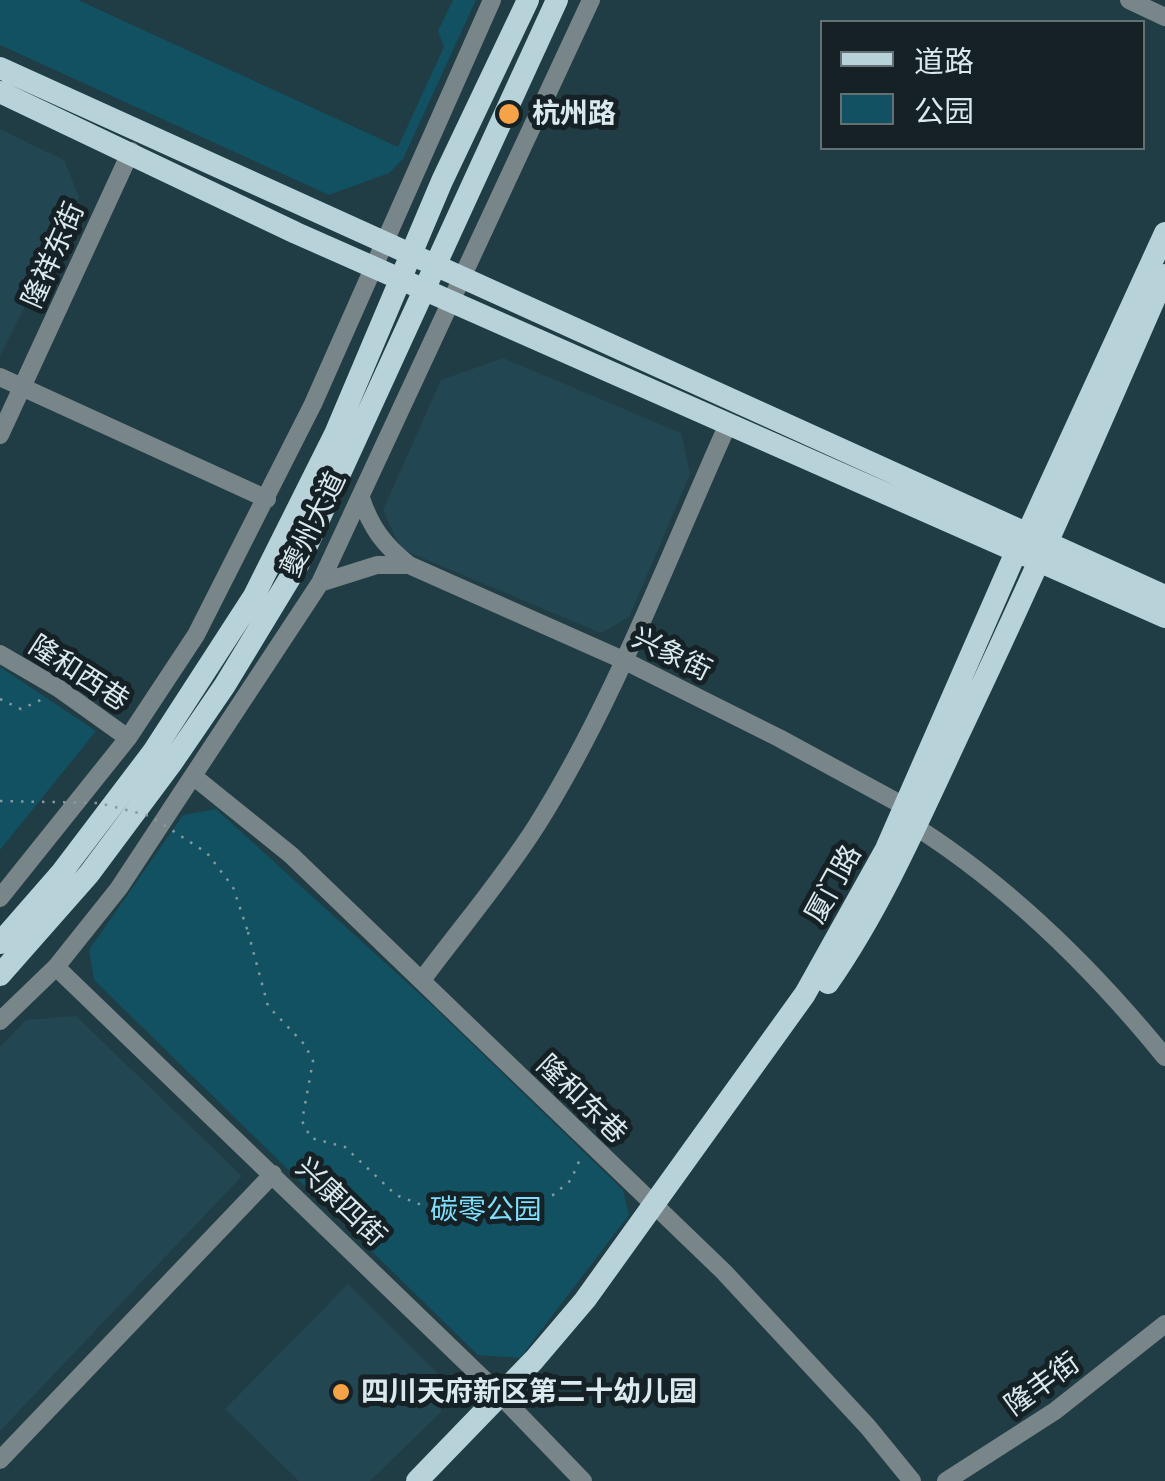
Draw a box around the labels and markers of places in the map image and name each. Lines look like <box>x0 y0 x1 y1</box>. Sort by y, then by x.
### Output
place label: 杭州路 <box>532 97 616 131</box>
marker: 杭州路 <box>496 101 522 127</box>
place label: 四川天府新区第二十幼儿园 <box>361 1375 697 1409</box>
marker: 四川天府新区第二十幼儿园 <box>330 1381 352 1403</box>

